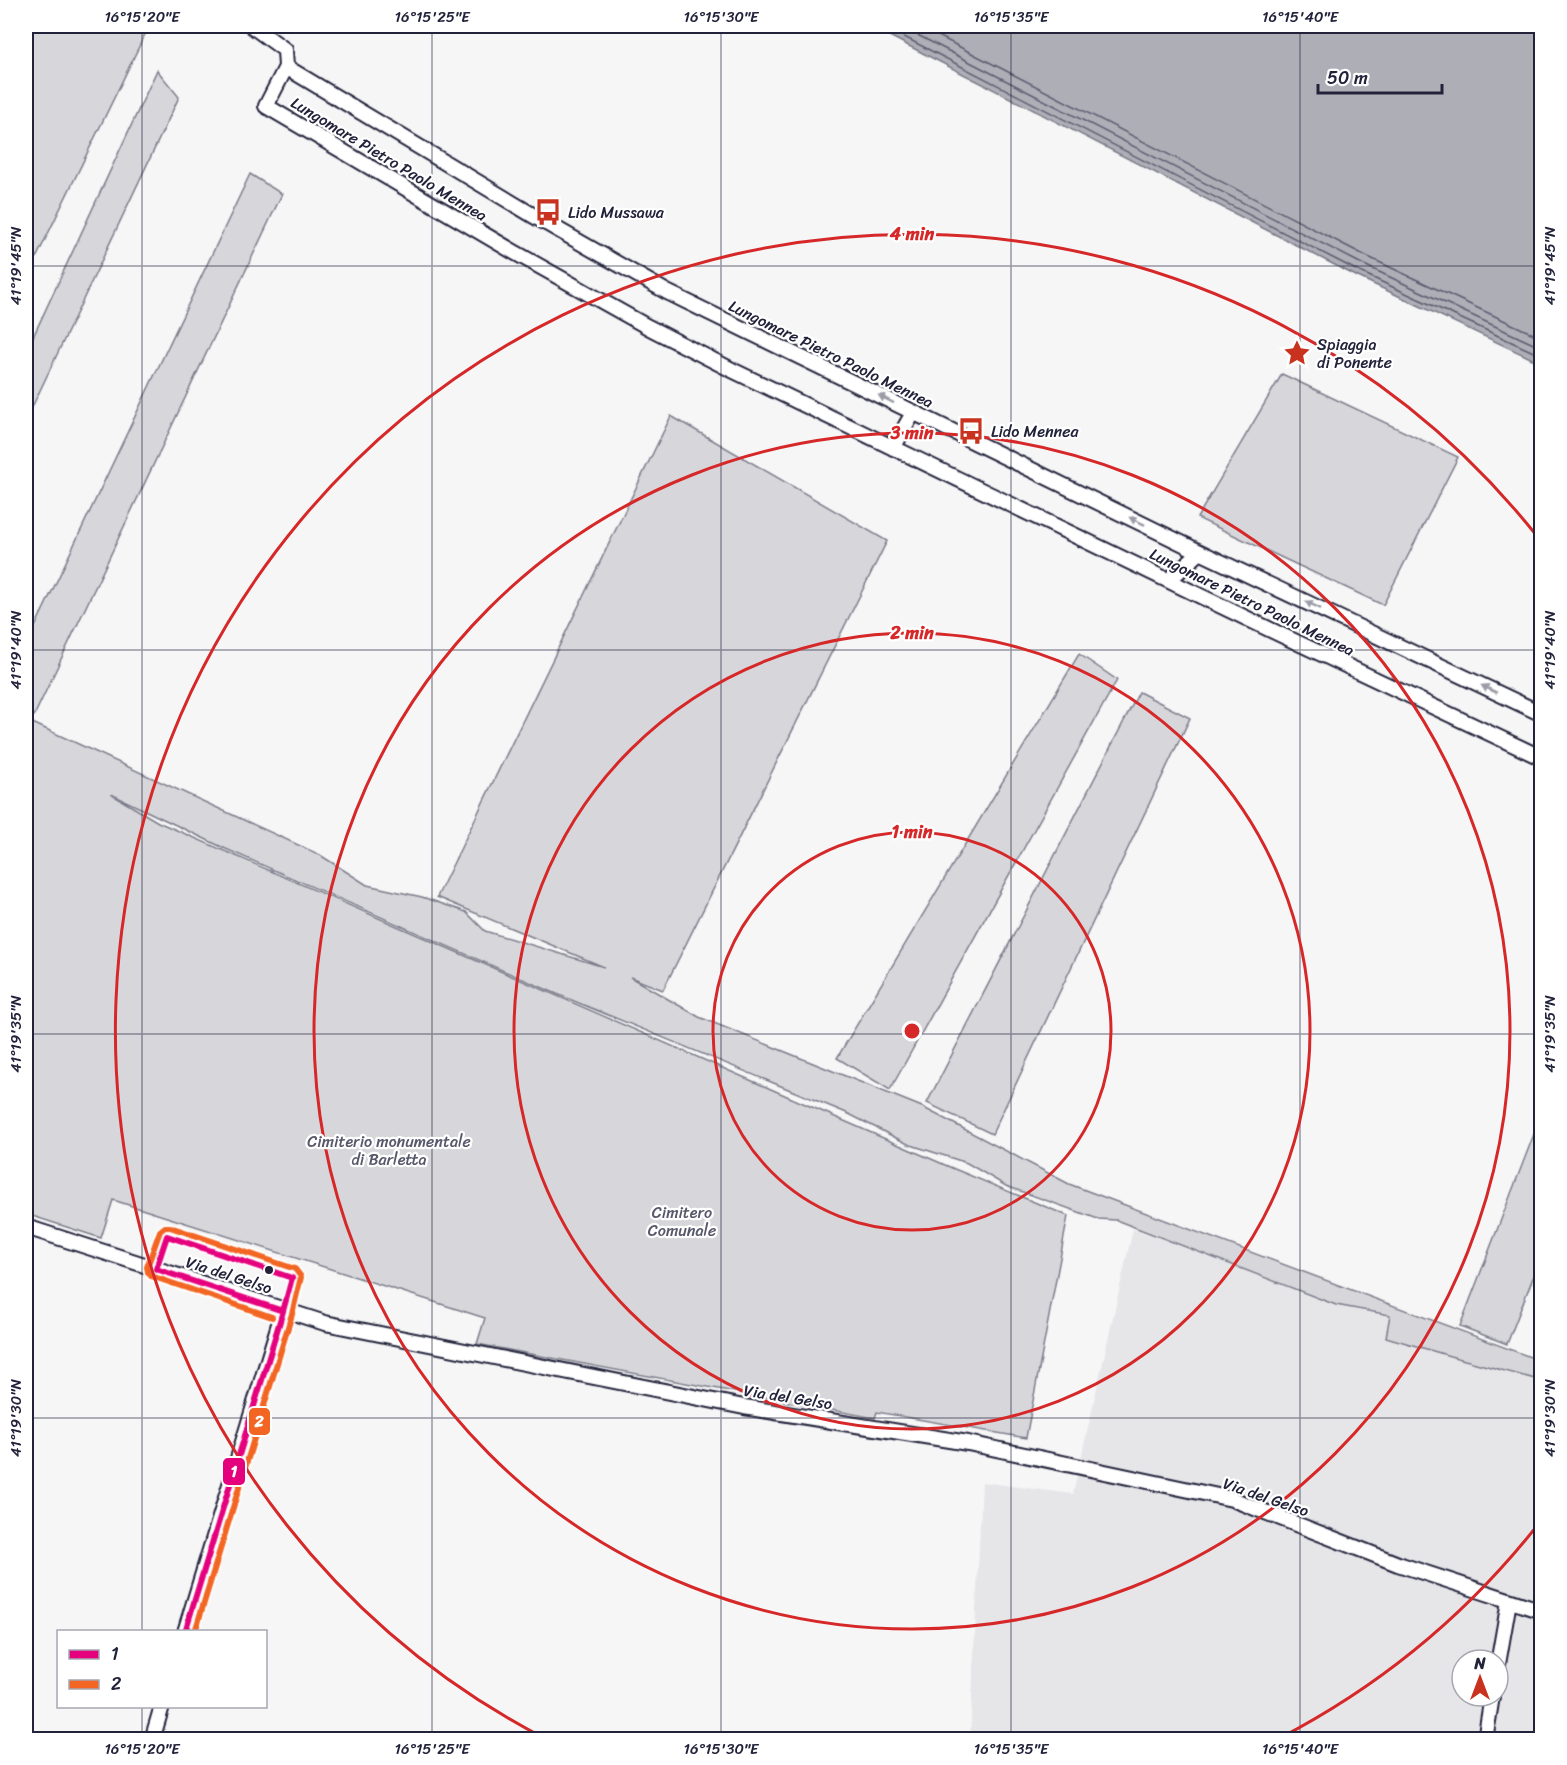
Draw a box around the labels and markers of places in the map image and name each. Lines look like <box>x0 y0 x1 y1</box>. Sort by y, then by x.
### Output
bus stop icon: Lido Mussawa <box>533 197 563 227</box>
place label: Lido Mussawa <box>568 198 665 227</box>
place label: Spiaggia di Ponente <box>1317 330 1392 377</box>
place icon: Spiaggia di Ponente <box>1282 338 1312 368</box>
bus stop icon: Lido Mennea <box>956 416 986 446</box>
place label: Lido Mennea <box>991 417 1079 446</box>
centre of rings <box>902 1021 922 1041</box>
unlabelled marker <box>263 1264 275 1276</box>

